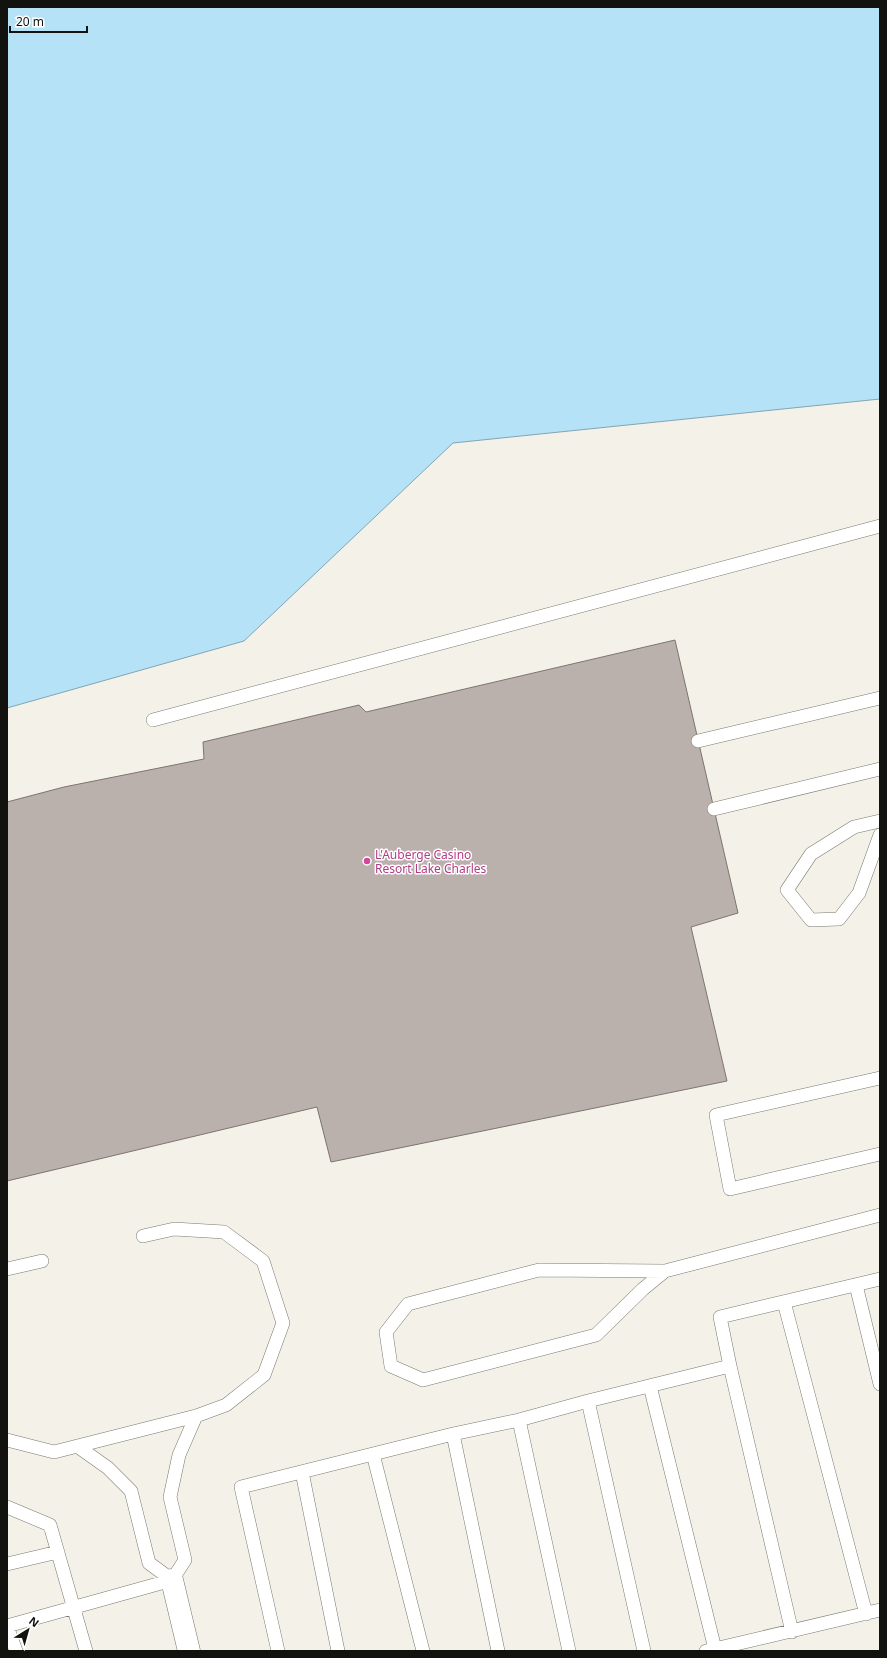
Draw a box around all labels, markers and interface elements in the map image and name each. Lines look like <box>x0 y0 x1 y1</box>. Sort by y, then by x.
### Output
scale bar <box>10 8 87 34</box>
text: 20 m <box>16 13 44 30</box>
place label: L'Auberge Casino Resort Lake Charles <box>375 846 487 877</box>
marker: L'Auberge Casino Resort Lake Charles <box>362 856 372 866</box>
north arrow <box>8 1610 48 1650</box>
text: N <box>26 1613 42 1630</box>

